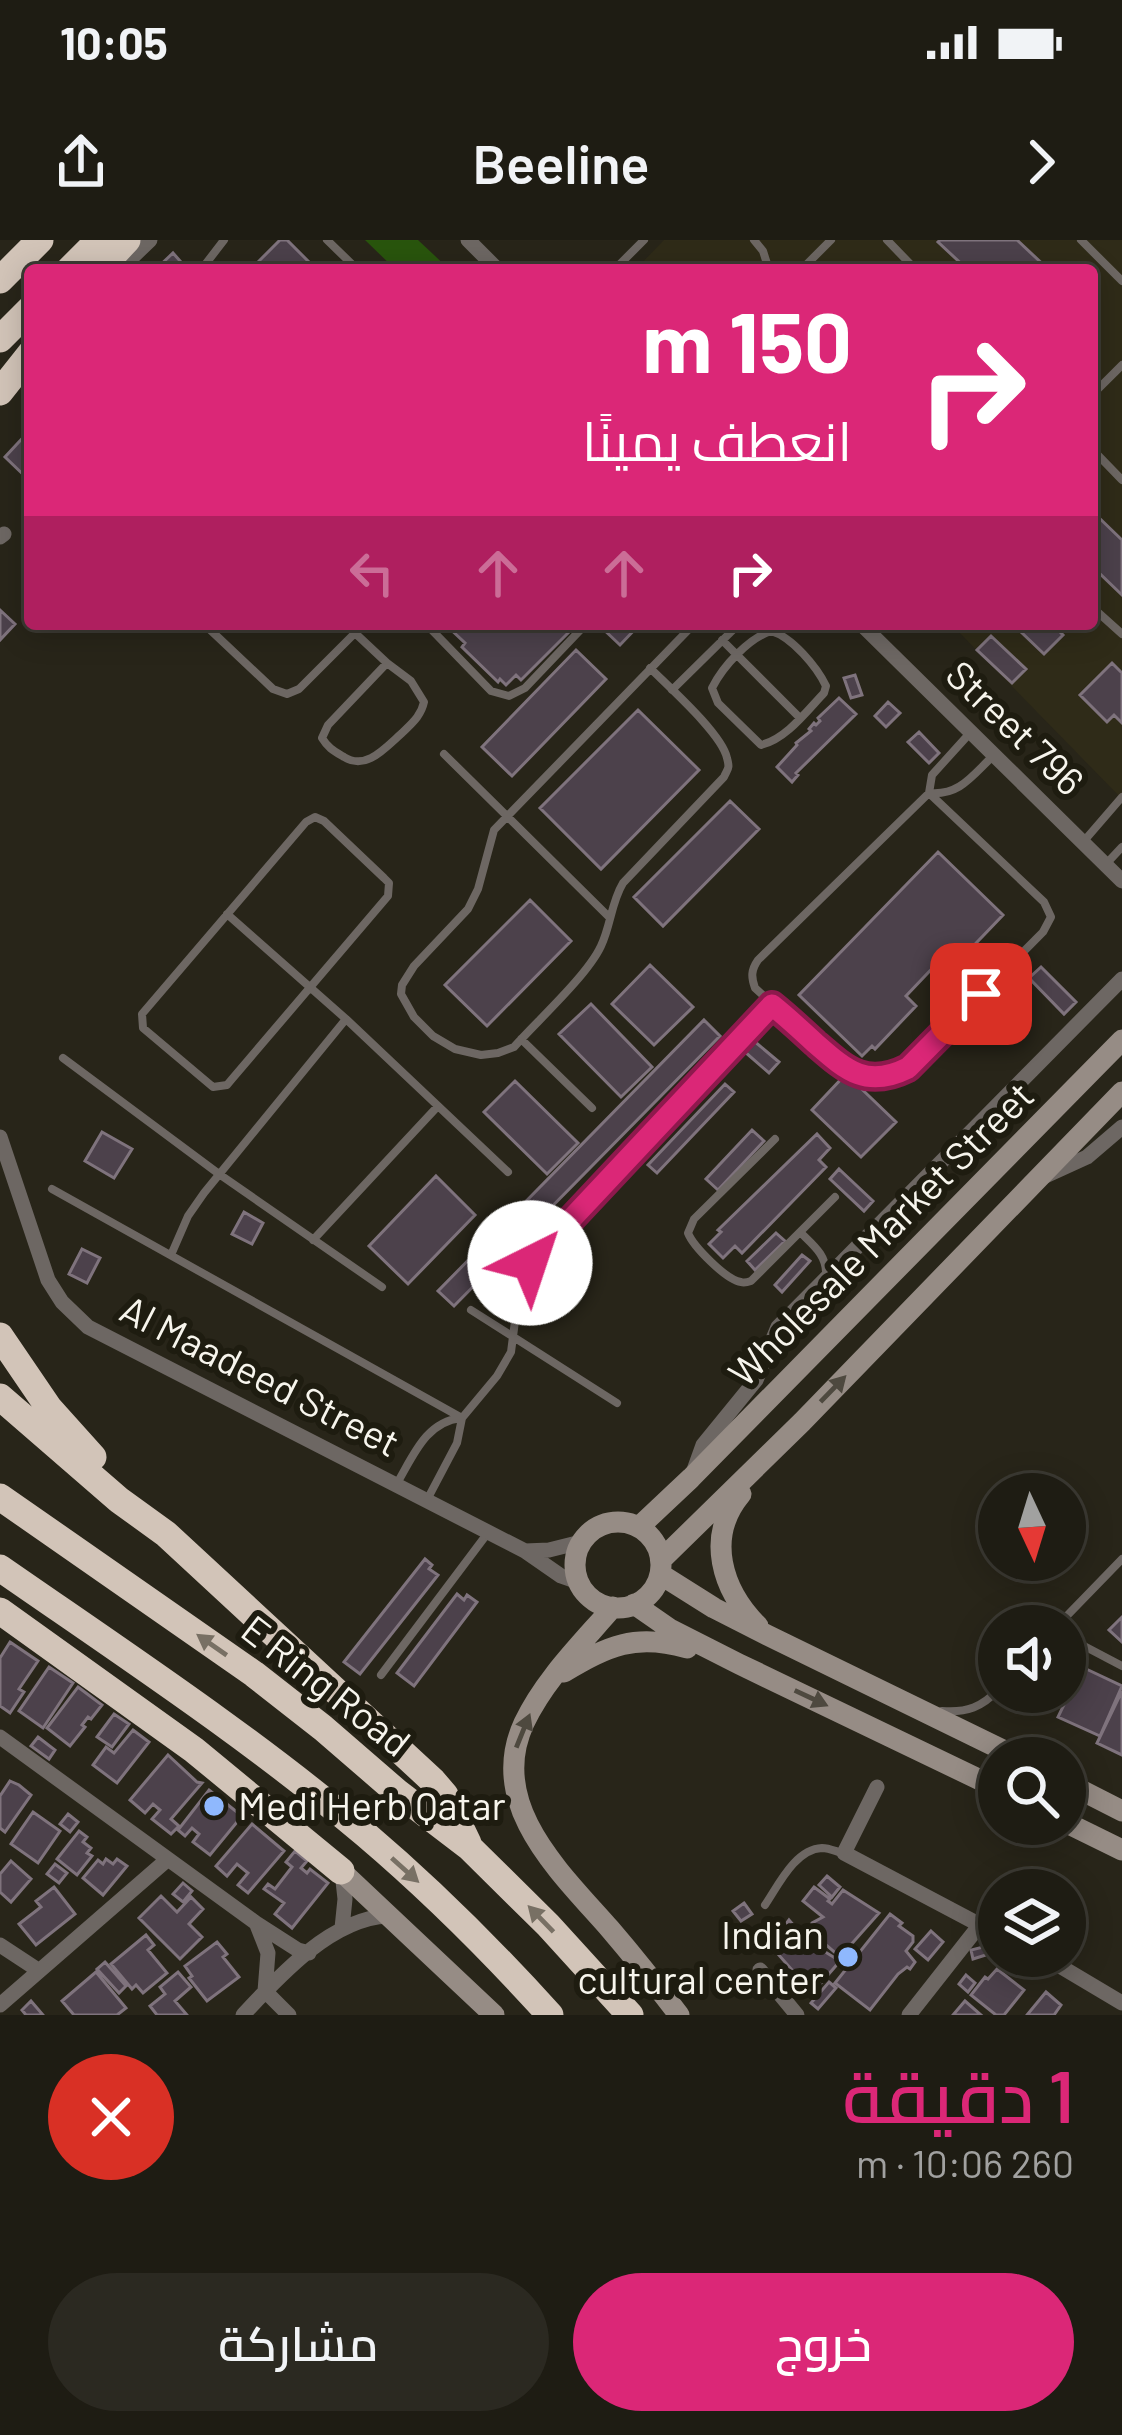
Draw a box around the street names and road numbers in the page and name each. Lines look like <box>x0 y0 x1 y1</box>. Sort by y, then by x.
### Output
street label: Street 796 <box>937 650 1095 804</box>
street label: Wholesale Market Street <box>718 1071 1042 1395</box>
street label: Al Maadeed Street <box>113 1284 408 1465</box>
street label: E Ring Road <box>233 1604 421 1765</box>

